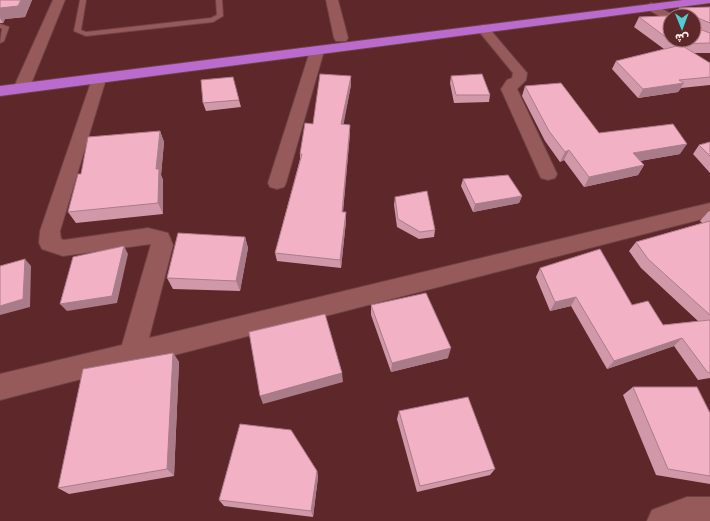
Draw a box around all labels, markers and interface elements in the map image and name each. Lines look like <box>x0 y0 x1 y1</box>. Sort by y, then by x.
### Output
north arrow <box>662 8 702 48</box>
text: ش <box>675 31 689 44</box>

